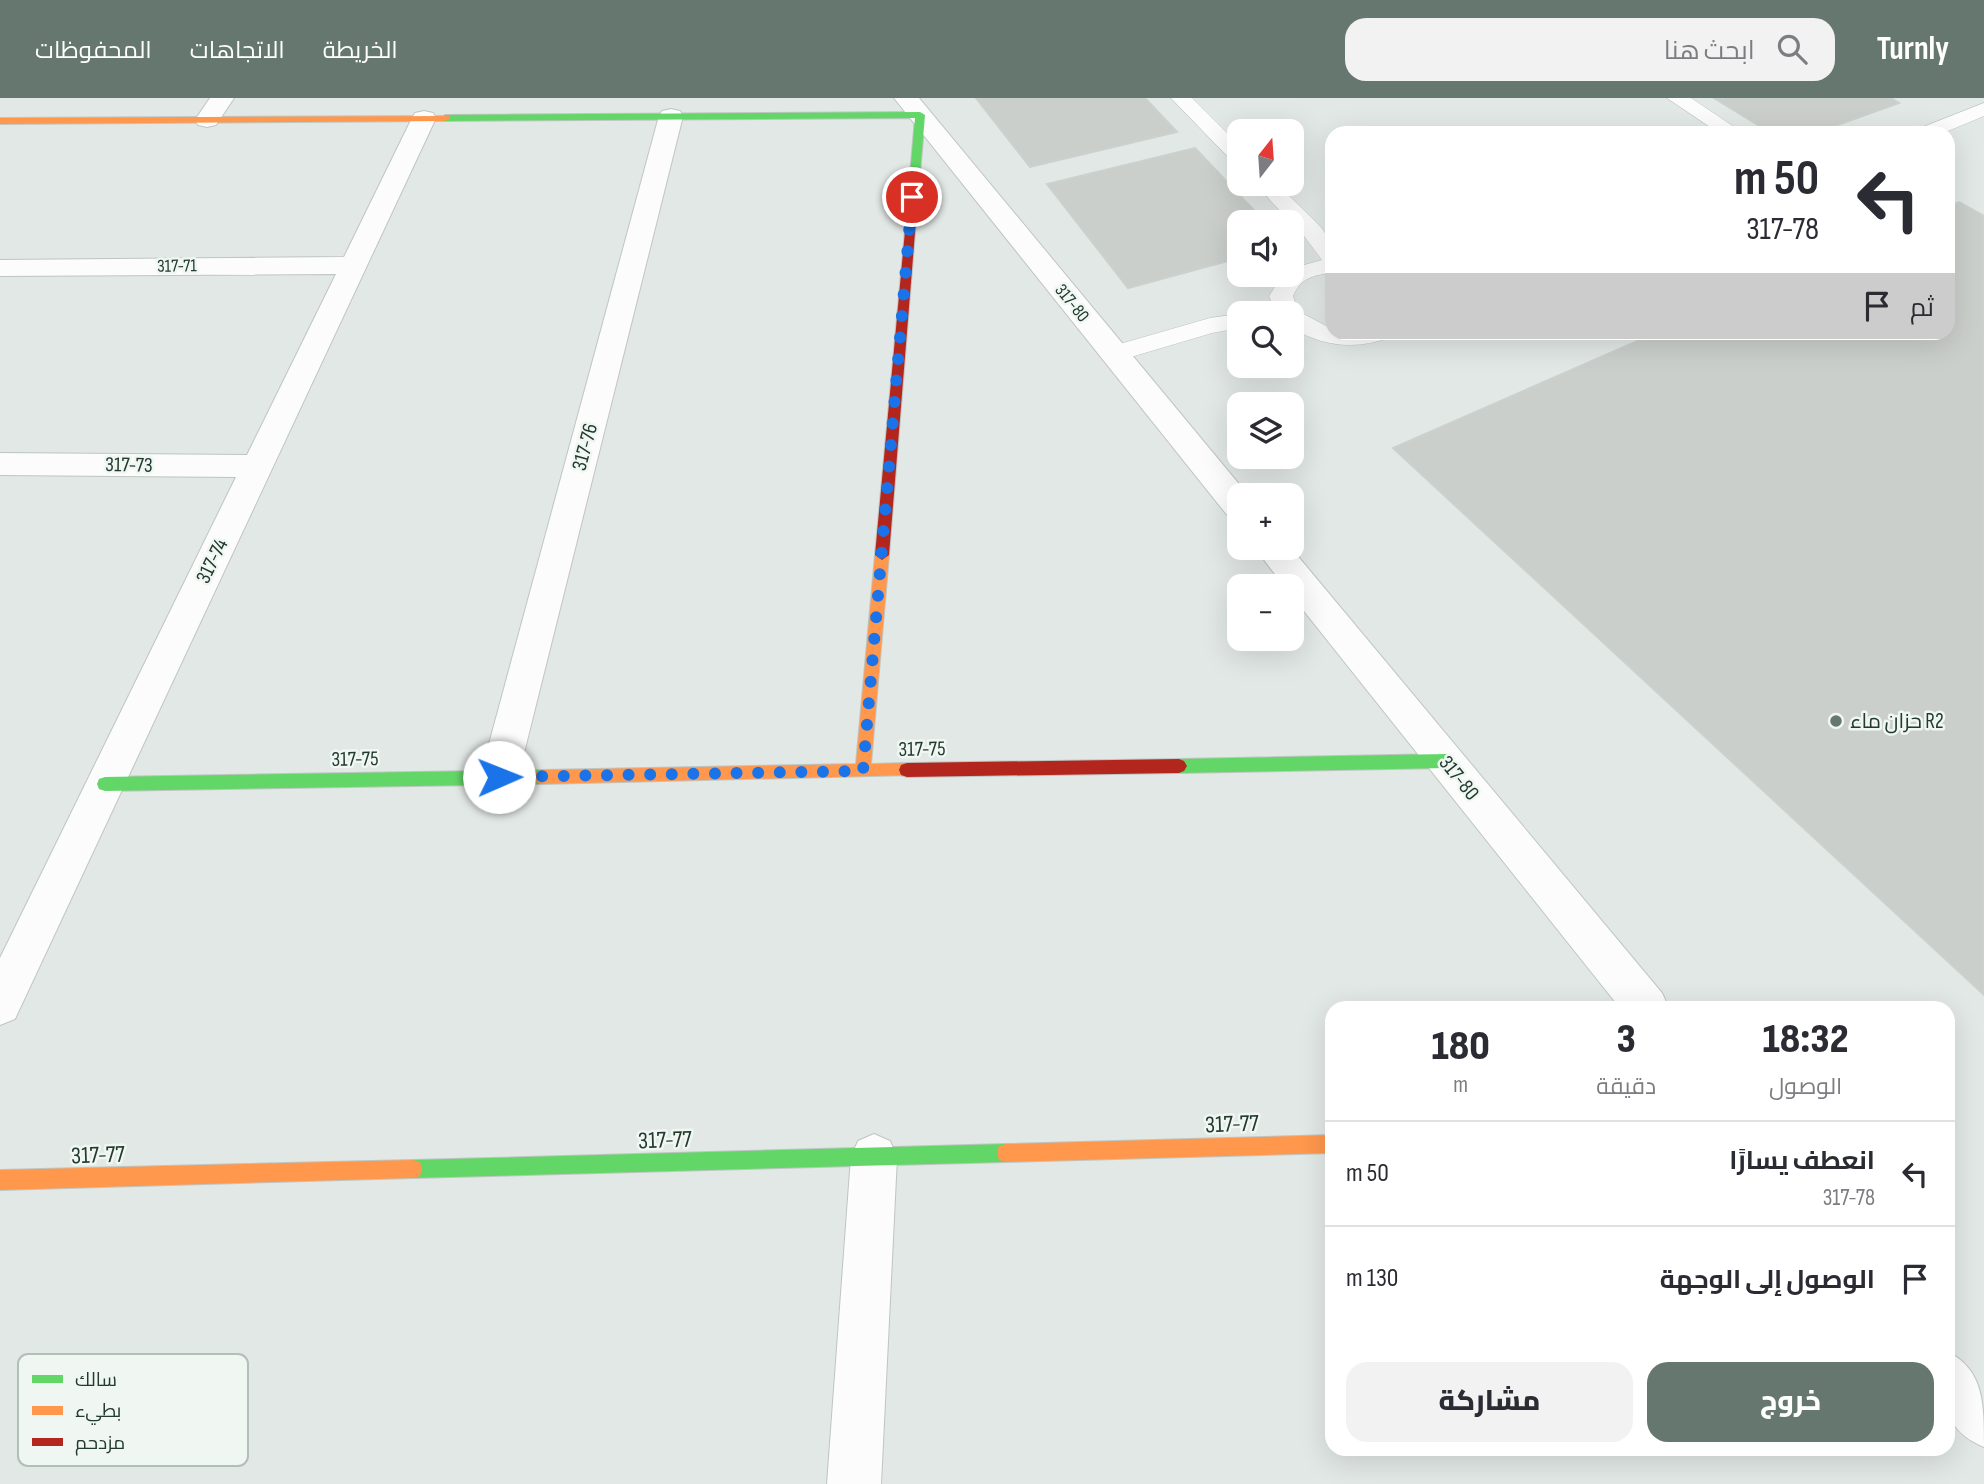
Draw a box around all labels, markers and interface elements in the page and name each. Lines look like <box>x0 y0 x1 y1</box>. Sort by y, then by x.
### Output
search box <box>1345 18 1835 81</box>
text: Turnly <box>1877 29 1949 69</box>
icon: search <box>1773 30 1811 68</box>
text: المحفوظات <box>35 36 152 65</box>
text: الاتجاهات <box>190 36 285 65</box>
text: الخريطة <box>323 36 398 65</box>
text: ابحث هنا <box>1664 36 1755 67</box>
north arrow <box>1227 119 1304 196</box>
map controls <box>1227 119 1304 651</box>
text: 50 m <box>1734 150 1819 209</box>
icon: left <box>1843 154 1934 245</box>
pin <box>882 167 942 227</box>
icon: arrive <box>893 178 931 216</box>
button: sound <box>1227 210 1304 287</box>
text: 317-78 <box>1746 210 1819 249</box>
street label: 317-71 <box>157 255 198 277</box>
street label: 317-80 <box>1050 280 1094 326</box>
icon: arrive <box>1858 287 1896 325</box>
text: ثم <box>1910 293 1934 324</box>
button: search <box>1227 301 1304 378</box>
button: layers <box>1227 392 1304 469</box>
street label: 317-76 <box>567 421 603 473</box>
street label: 317-73 <box>105 452 153 478</box>
button: + <box>1227 483 1304 560</box>
street label: 317-74 <box>191 534 233 587</box>
button: − <box>1227 574 1304 651</box>
place label: حزان ماء R2 <box>1850 709 1944 734</box>
marker: حزان ماء R2 <box>1828 713 1844 729</box>
street label: 317-75 <box>898 736 946 762</box>
position arrow <box>462 740 536 814</box>
street label: 317-75 <box>331 746 379 772</box>
street label: 317-80 <box>1434 751 1484 805</box>
text: 3 <box>1616 1014 1636 1065</box>
text: 18:32 <box>1763 1014 1849 1065</box>
text: 180 <box>1431 1021 1490 1072</box>
text: m <box>1453 1071 1468 1099</box>
text: دقيقة <box>1596 1073 1656 1101</box>
text: الوصول <box>1769 1073 1842 1101</box>
street label: 317-77 <box>1205 1109 1260 1139</box>
street label: 317-77 <box>638 1125 693 1155</box>
street label: 317-77 <box>71 1140 126 1170</box>
text: انعطف يسارًا <box>1729 1146 1875 1177</box>
icon: left <box>1896 1155 1934 1193</box>
text: 50 m <box>1346 1158 1389 1189</box>
text: 317-78 <box>1823 1184 1875 1212</box>
icon: arrive <box>1896 1260 1934 1298</box>
text: 130 m <box>1346 1263 1398 1294</box>
text: الوصول إلى الوجهة <box>1660 1265 1875 1296</box>
legend <box>18 1354 248 1466</box>
button: مشاركة <box>1346 1362 1633 1442</box>
button: خروج <box>1647 1362 1934 1442</box>
text: سالك <box>75 1369 117 1392</box>
text: بطيء <box>75 1400 121 1425</box>
text: مزدحم <box>75 1432 125 1456</box>

